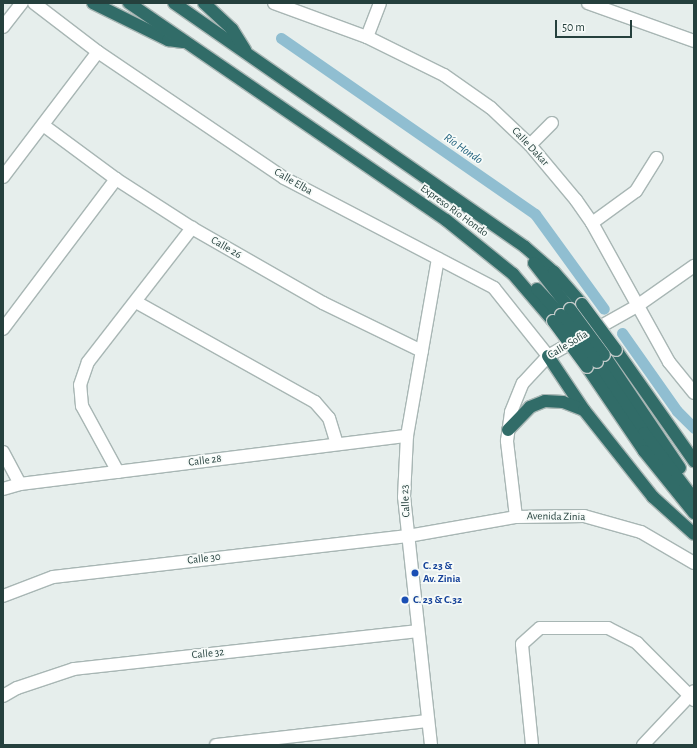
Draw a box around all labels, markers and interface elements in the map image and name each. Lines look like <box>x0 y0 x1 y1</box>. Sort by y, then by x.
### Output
scale bar <box>557 12 634 38</box>
text: 50 m <box>562 21 585 33</box>
street label: Calle Dakar <box>509 125 551 169</box>
water label: Río Hondo <box>441 130 485 168</box>
street label: Calle Elba <box>272 166 314 198</box>
street label: Expreso Río Hondo <box>417 182 491 240</box>
street label: Calle 26 <box>208 234 244 262</box>
street label: Calle Sofía <box>546 328 590 362</box>
street label: Calle 28 <box>188 452 222 470</box>
street label: Calle 23 <box>399 484 413 518</box>
street label: Avenida Zinia <box>527 510 585 524</box>
street label: Calle 30 <box>187 550 221 568</box>
place label: C. 23 & Av. Zinia <box>423 560 461 586</box>
marker: C. 23 & Av. Zinia <box>410 568 420 578</box>
place label: C. 23 & C.32 <box>413 593 462 607</box>
marker: C. 23 & C.32 <box>400 595 410 605</box>
street label: Calle 32 <box>191 646 225 662</box>

